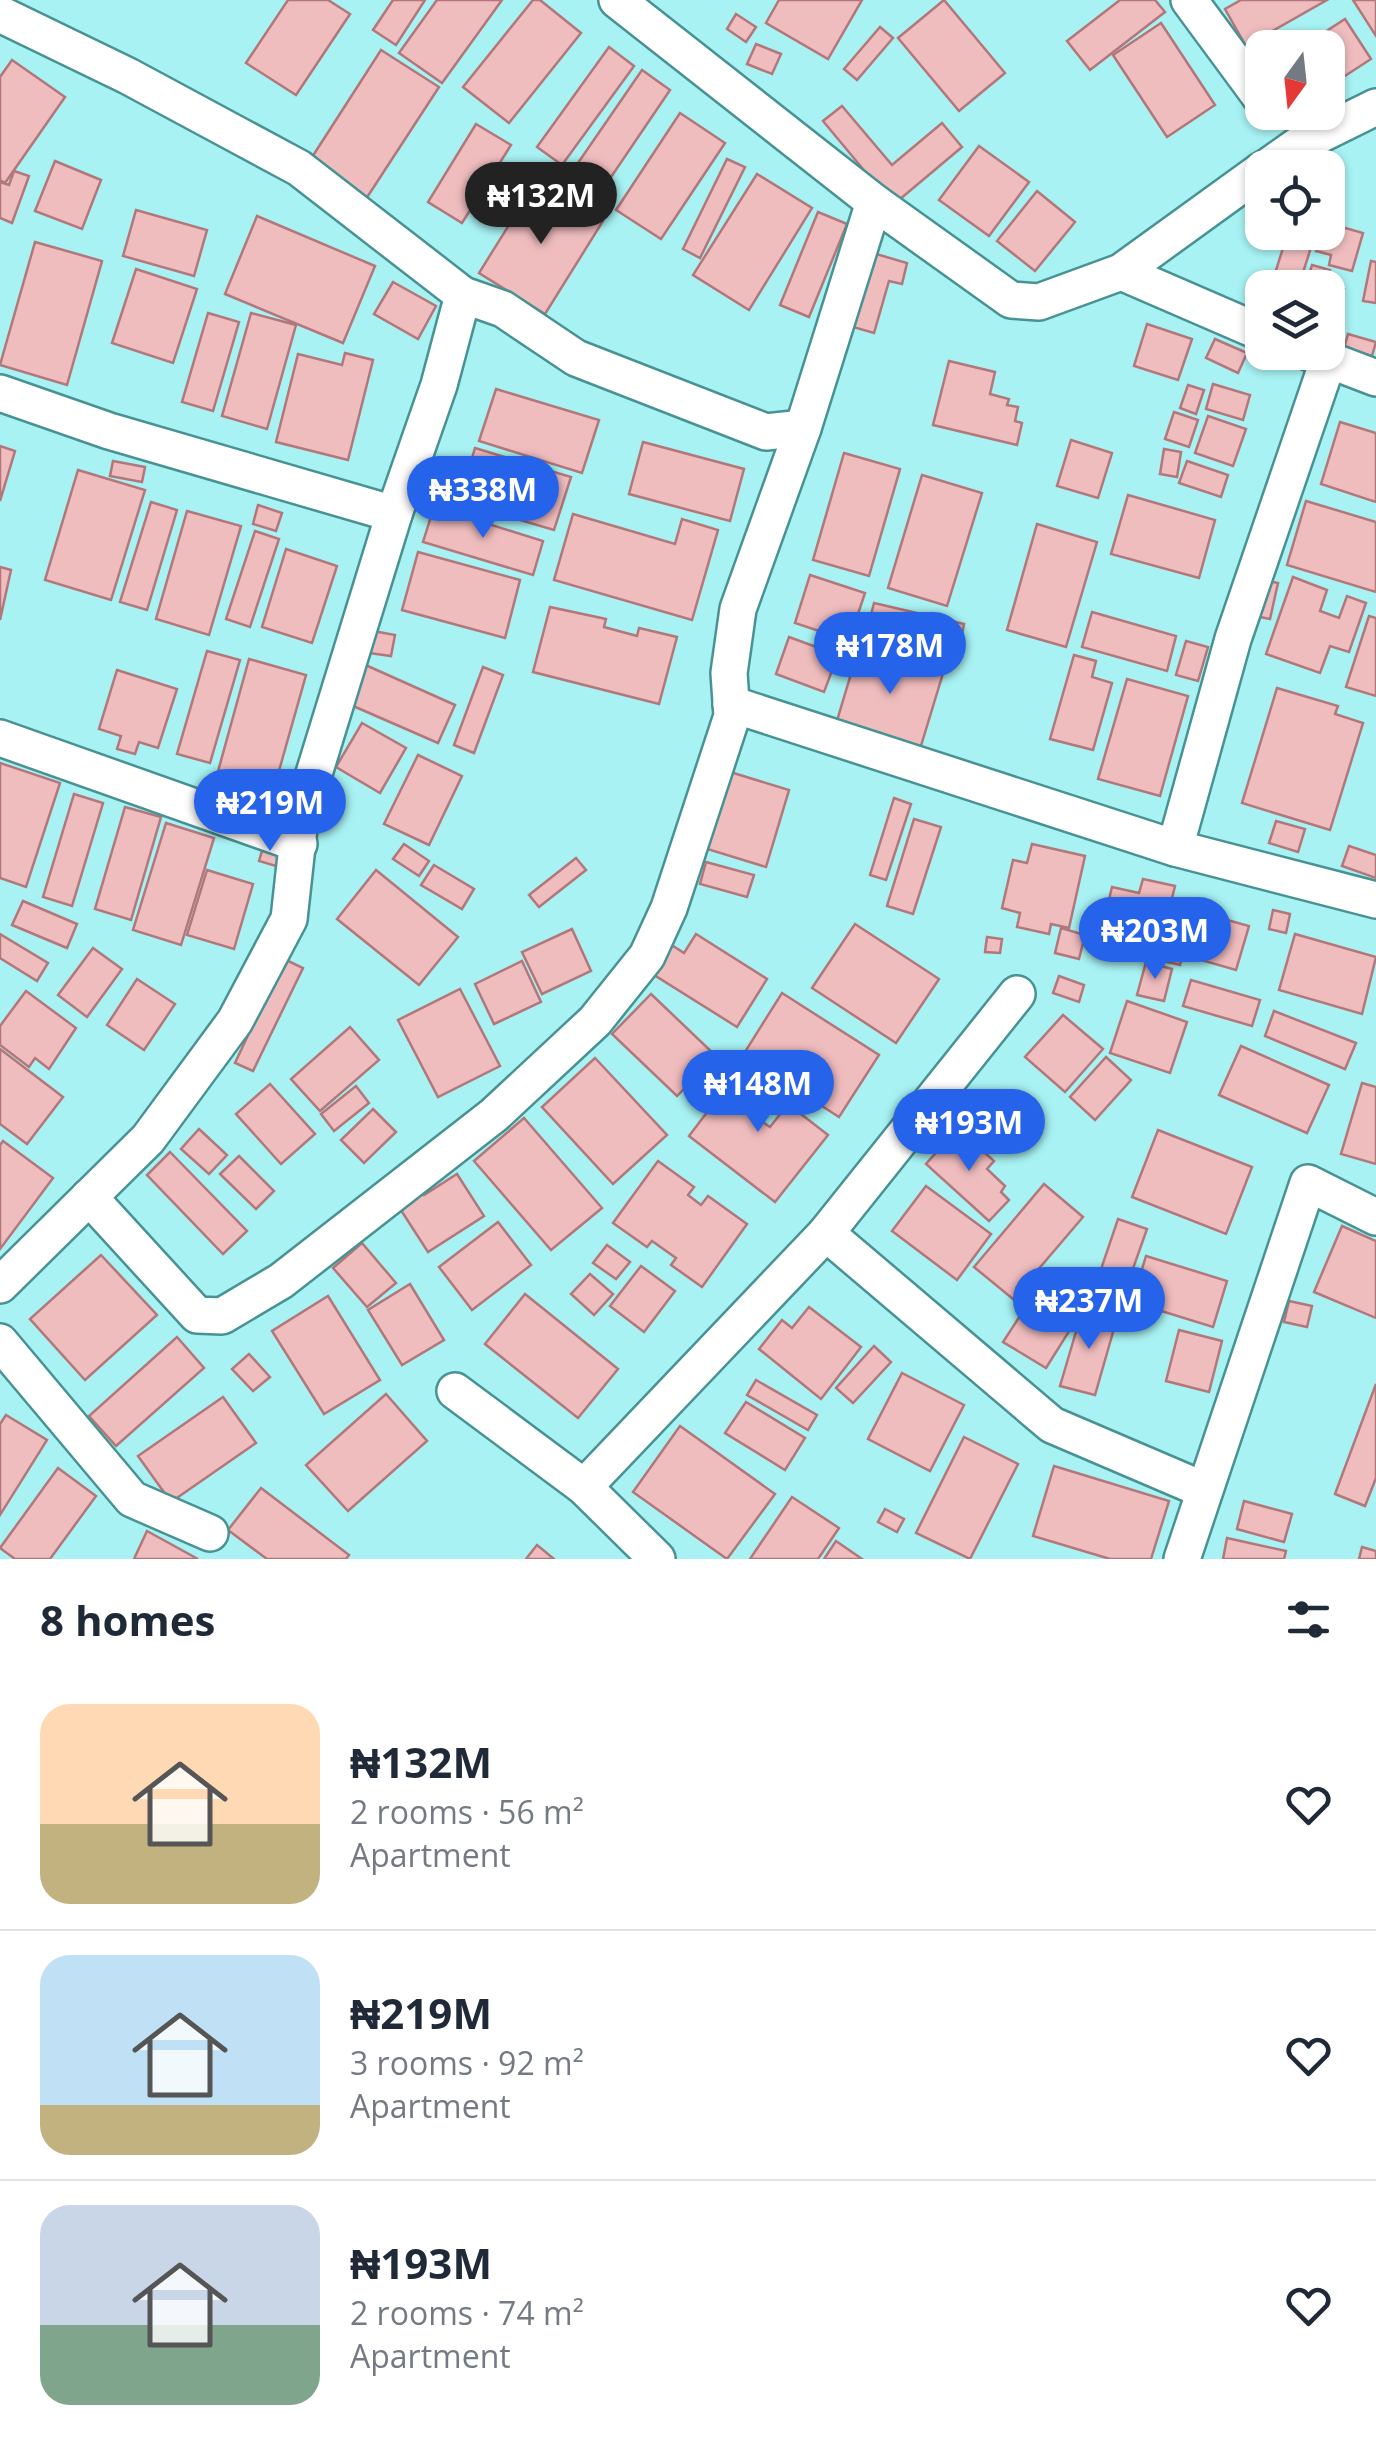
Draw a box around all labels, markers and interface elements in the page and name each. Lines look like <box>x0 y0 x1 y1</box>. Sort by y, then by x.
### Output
north arrow <box>1245 30 1345 130</box>
map controls <box>1245 30 1345 370</box>
button: locate <box>1245 150 1345 250</box>
pin: ₦132M <box>471 162 611 247</box>
text: ₦132M <box>487 173 595 216</box>
button: layers <box>1245 270 1345 370</box>
pin: ₦338M <box>413 456 553 541</box>
text: ₦338M <box>429 467 537 510</box>
pin: ₦178M <box>820 612 960 697</box>
text: ₦178M <box>836 623 944 666</box>
pin: ₦219M <box>200 769 340 854</box>
text: ₦219M <box>216 780 324 823</box>
pin: ₦203M <box>1085 897 1225 982</box>
text: ₦203M <box>1101 908 1209 951</box>
pin: ₦148M <box>688 1050 828 1135</box>
text: ₦148M <box>704 1061 812 1104</box>
pin: ₦193M <box>899 1089 1039 1174</box>
text: ₦193M <box>915 1100 1023 1143</box>
pin: ₦237M <box>1019 1267 1159 1352</box>
text: ₦237M <box>1035 1278 1143 1321</box>
text: 8 homes <box>40 1591 215 1648</box>
icon: filters <box>1281 1592 1336 1647</box>
text: ₦132M <box>350 1733 492 1790</box>
icon: home <box>120 1744 240 1864</box>
icon: heart <box>1281 1777 1336 1832</box>
text: 2 rooms · 56 m² <box>350 1790 584 1833</box>
text: Apartment <box>350 1833 511 1876</box>
text: ₦219M <box>350 1984 492 2041</box>
icon: home <box>120 1995 240 2115</box>
icon: heart <box>1281 2028 1336 2083</box>
text: 3 rooms · 92 m² <box>350 2041 584 2084</box>
text: Apartment <box>350 2084 511 2127</box>
text: ₦193M <box>350 2234 492 2291</box>
icon: home <box>120 2245 240 2365</box>
icon: heart <box>1281 2278 1336 2333</box>
text: 2 rooms · 74 m² <box>350 2291 584 2334</box>
text: Apartment <box>350 2334 511 2377</box>

